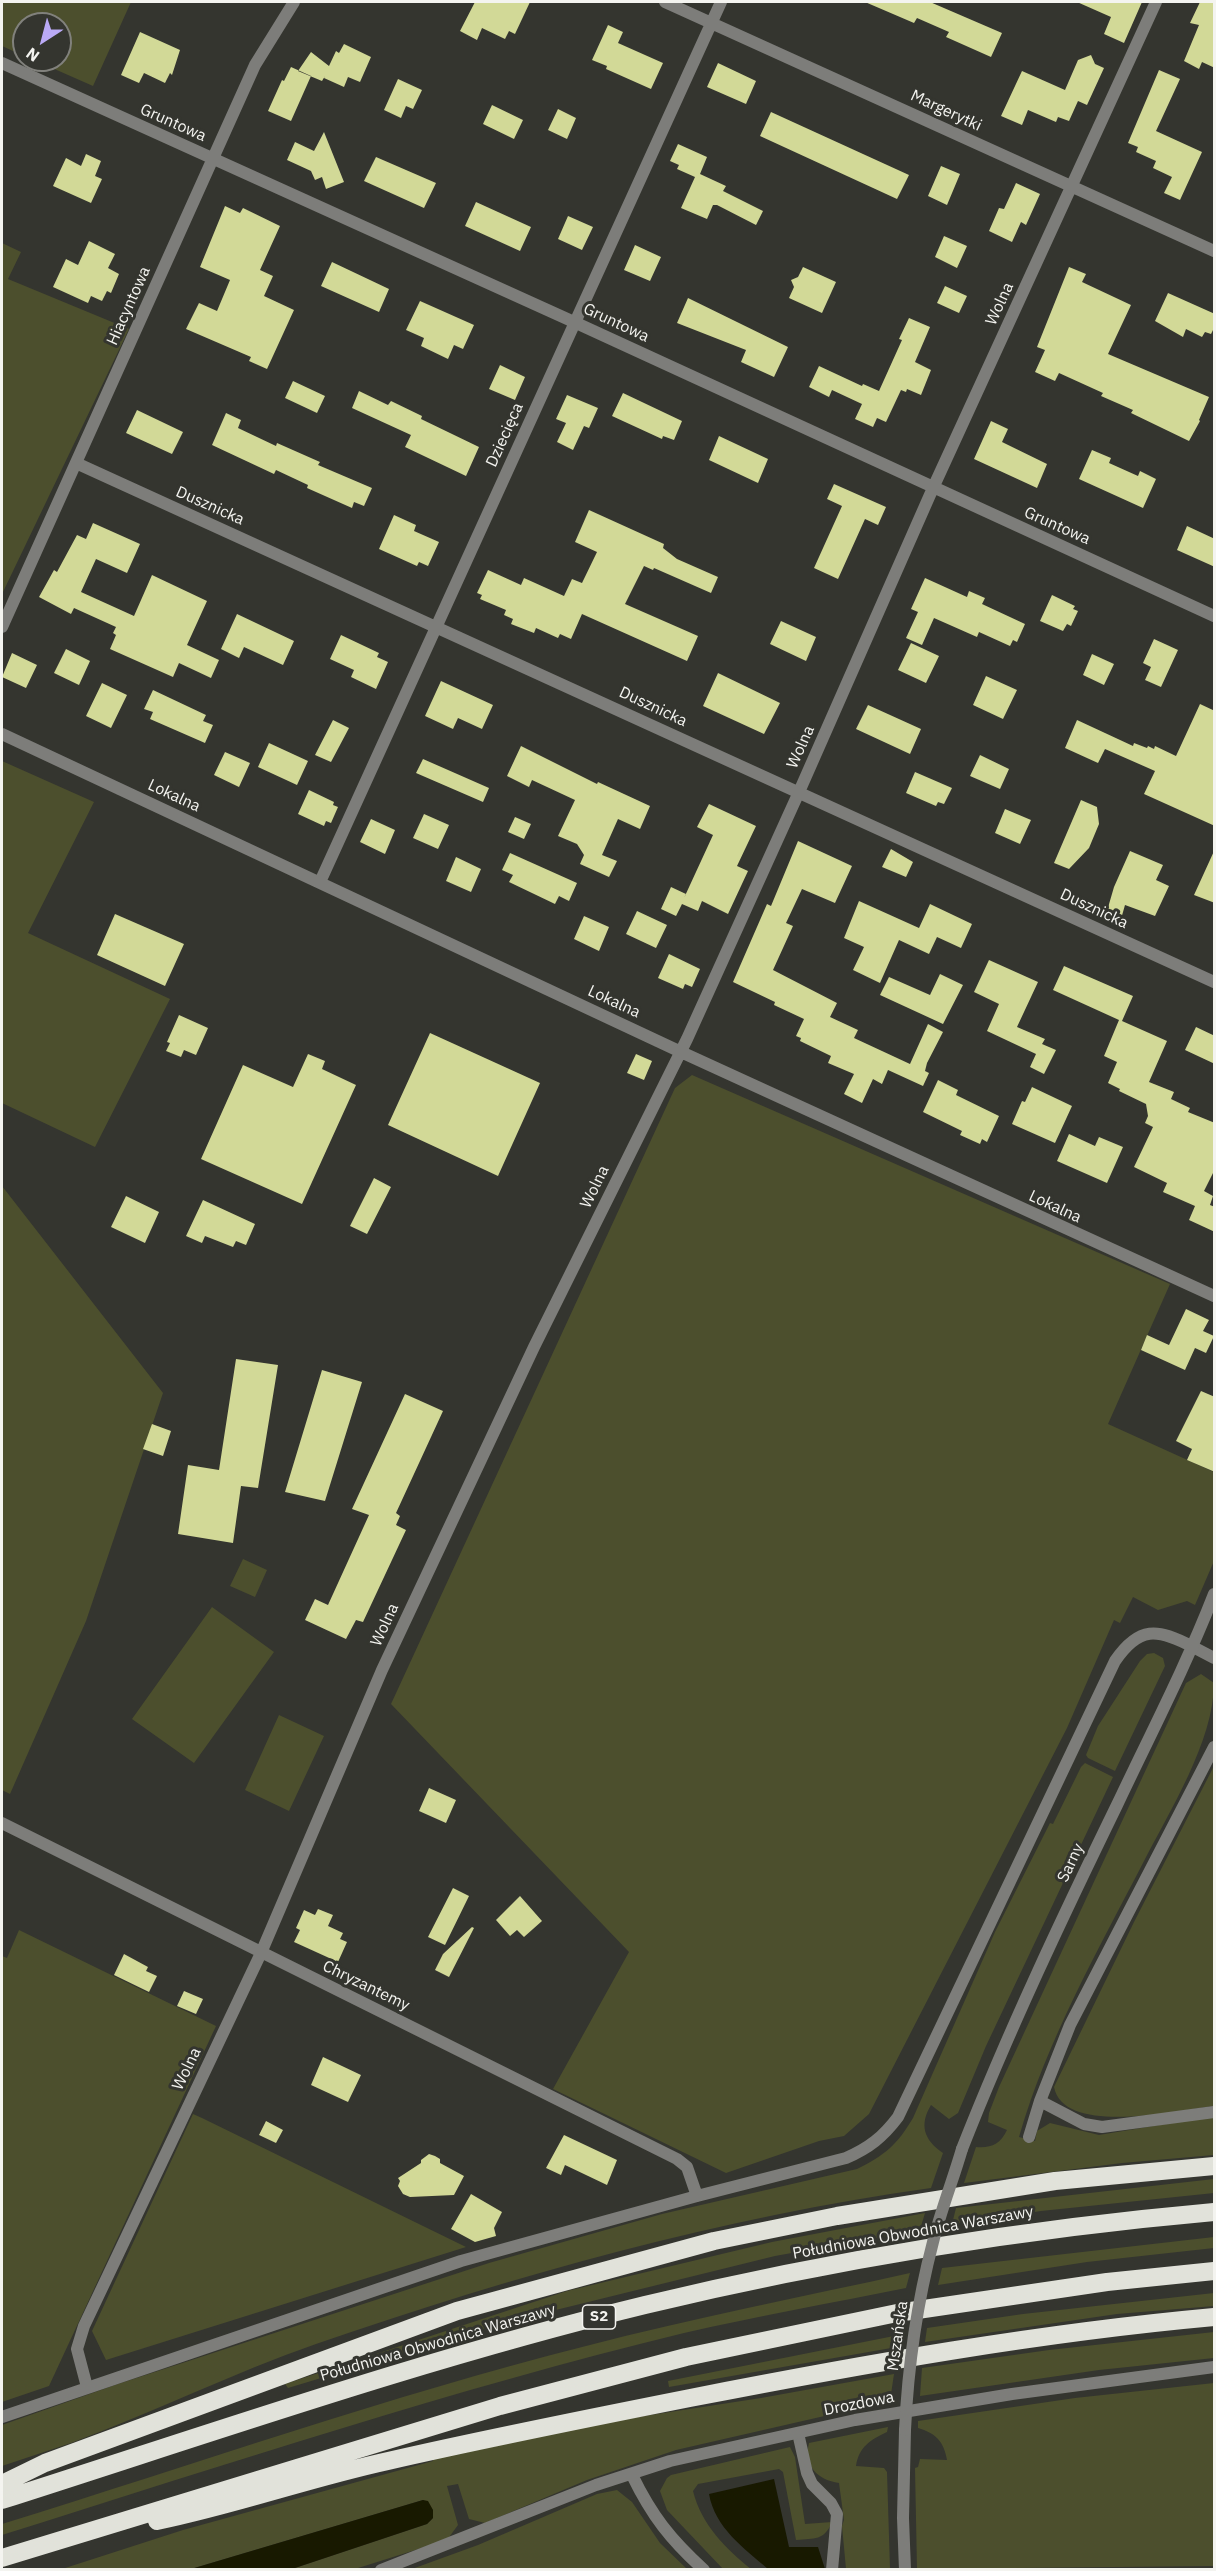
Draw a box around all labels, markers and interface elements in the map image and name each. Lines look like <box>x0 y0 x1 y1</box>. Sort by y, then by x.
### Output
north arrow <box>12 12 72 72</box>
text: N <box>22 43 43 66</box>
street label: Margerytki <box>907 86 985 136</box>
street label: Gruntowa <box>137 100 209 146</box>
street label: Hiacyntowa <box>103 264 155 348</box>
street label: Wolna <box>982 280 1018 328</box>
street label: Gruntowa <box>580 299 652 347</box>
street label: Dziecięca <box>482 400 528 470</box>
street label: Dusznicka <box>173 482 247 530</box>
street label: Gruntowa <box>1021 503 1093 549</box>
street label: Dusznicka <box>616 683 690 731</box>
street label: Wolna <box>783 723 819 771</box>
street label: Lokalna <box>145 776 203 816</box>
street label: Dusznicka <box>1057 885 1131 933</box>
street label: Lokalna <box>585 982 643 1022</box>
street label: Wolna <box>577 1163 613 1211</box>
street label: Lokalna <box>1026 1187 1084 1227</box>
street label: Wolna <box>367 1601 403 1649</box>
street label: Sarny <box>1054 1841 1088 1885</box>
street label: Chryzantemy <box>319 1957 413 2015</box>
street label: Wolna <box>169 2045 205 2093</box>
street label: Południowa Obwodnica Warszawy <box>791 2202 1035 2264</box>
street label: Południowa Obwodnica Warszawy <box>318 2300 558 2386</box>
street label: Mszańska <box>884 2300 912 2372</box>
road number: S2 <box>582 2305 616 2329</box>
street label: Drozdowa <box>822 2388 896 2420</box>

